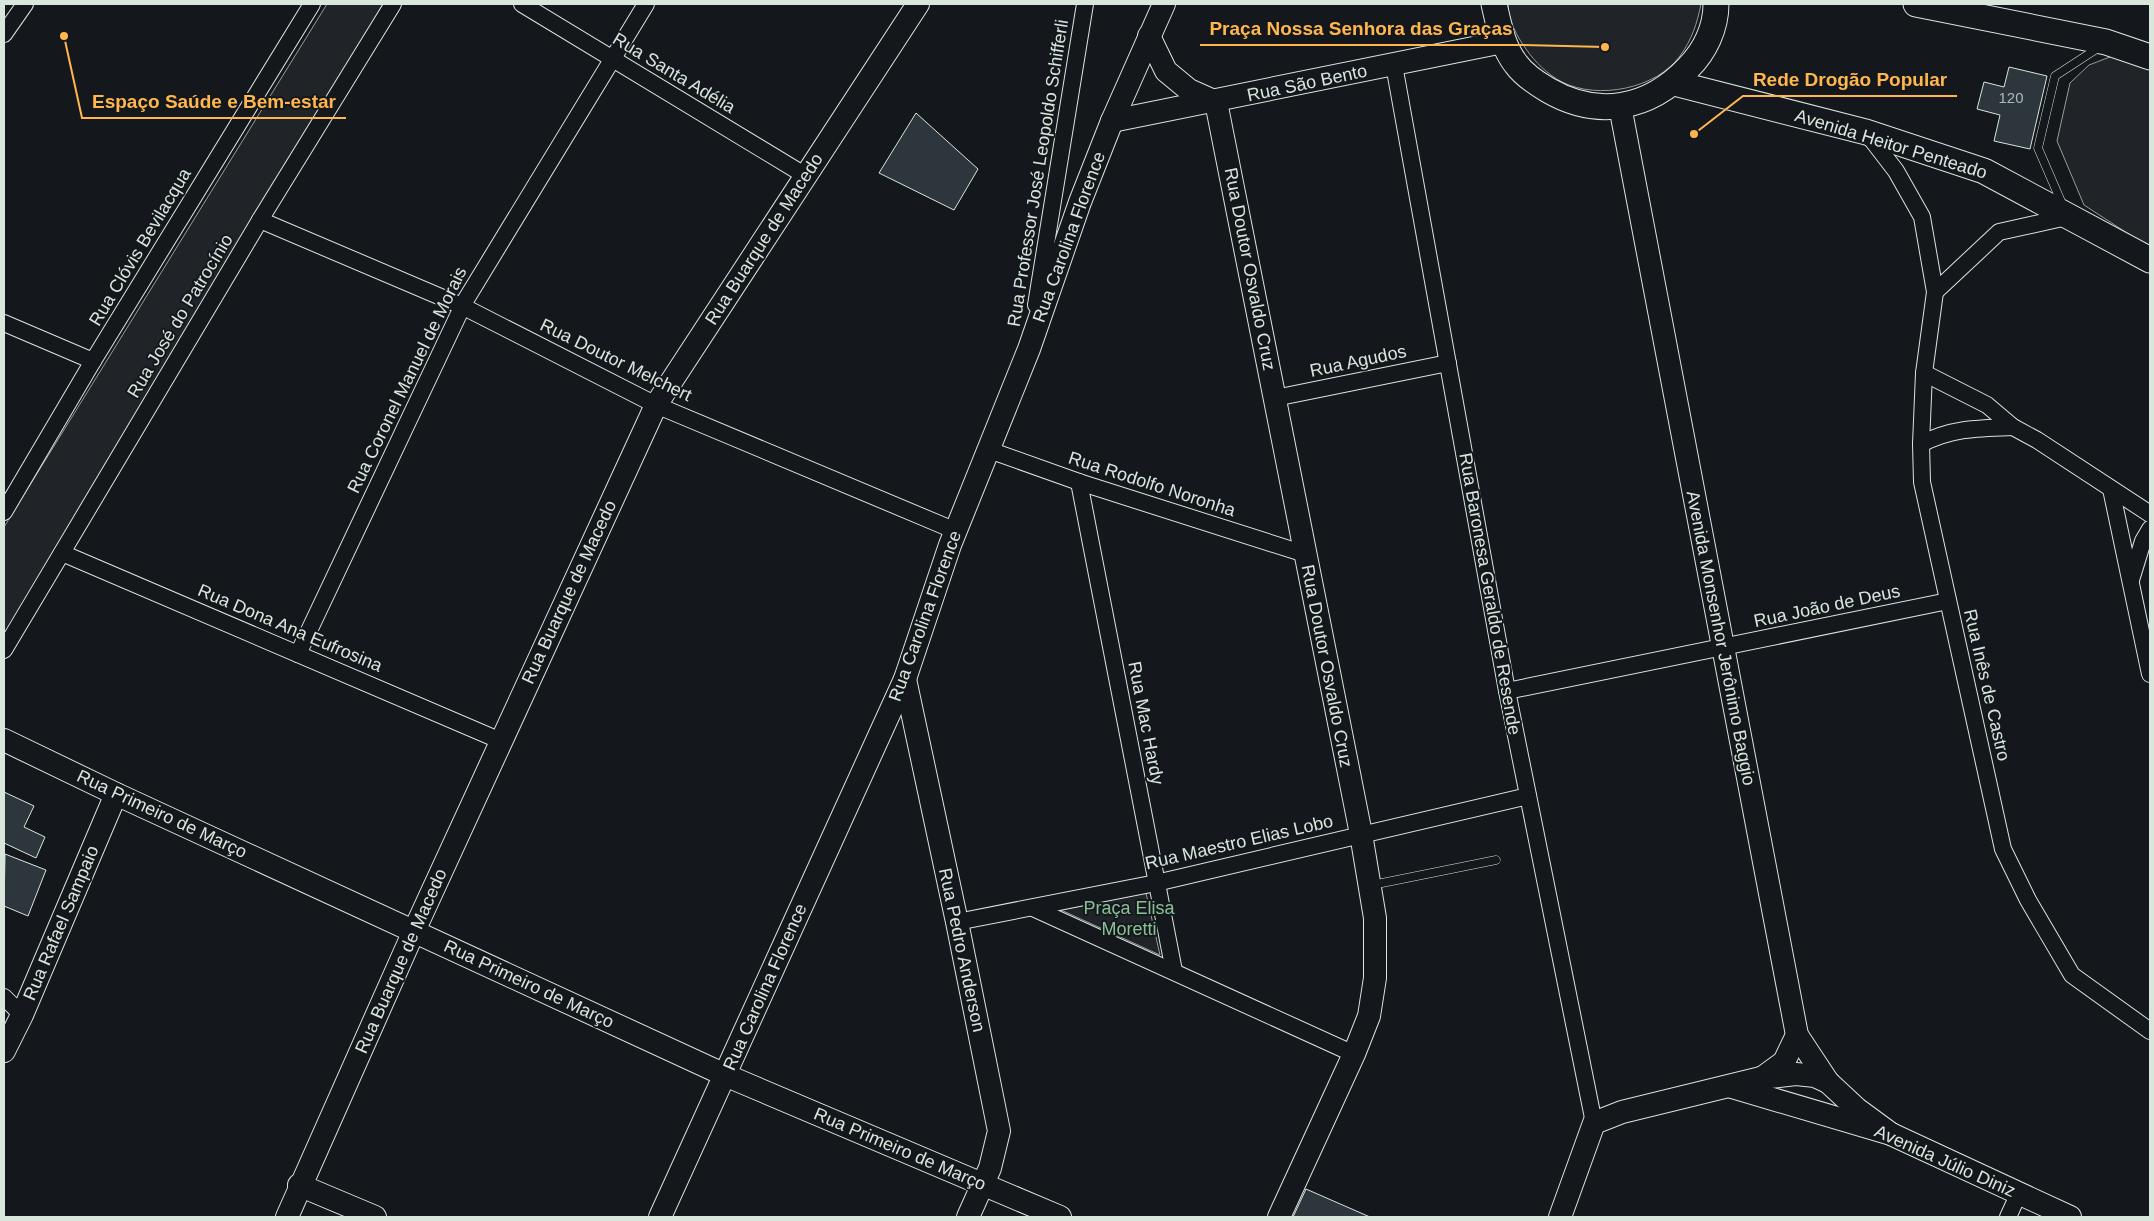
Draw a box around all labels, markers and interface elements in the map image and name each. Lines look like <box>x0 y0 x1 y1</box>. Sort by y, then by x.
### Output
callout: Praça Nossa Senhora das Graças <box>1200 11 1523 45</box>
street label: Rua Professor José Leopoldo Schifferli <box>1004 18 1072 328</box>
text: Praça Nossa Senhora das Graças <box>1209 18 1513 39</box>
street label: Rua Santa Adélia <box>609 29 740 118</box>
street label: Rua São Bento <box>1245 61 1369 105</box>
callout: Rede Drogão Popular <box>1743 62 1957 96</box>
text: Rede Drogão Popular <box>1753 69 1948 90</box>
callout: Espaço Saúde e Bem-estar <box>82 84 346 118</box>
house number: 120 <box>1998 89 2024 106</box>
text: Espaço Saúde e Bem-estar <box>92 91 337 112</box>
street label: Avenida Heitor Penteado <box>1793 105 1989 183</box>
street label: Rua Carolina Florence <box>1029 149 1109 325</box>
street label: Rua Buarque de Macedo <box>701 150 827 328</box>
street label: Rua Clóvis Bevilacqua <box>85 164 195 329</box>
street label: Rua Doutor Osvaldo Cruz <box>1221 166 1279 372</box>
street label: Rua José do Patrocínio <box>123 231 237 401</box>
street label: Rua Coronel Manuel de Morais <box>343 264 471 496</box>
street label: Rua Doutor Melchert <box>537 315 695 405</box>
street label: Rua Agudos <box>1308 341 1408 381</box>
street label: Rua Rodolfo Noronha <box>1066 448 1239 521</box>
street label: Rua Baronesa Geraldo de Resende <box>1455 451 1525 737</box>
street label: Avenida Monsenhor Jerônimo Baggio <box>1683 489 1759 787</box>
street label: Rua Buarque de Macedo <box>518 497 620 687</box>
street label: Rua Carolina Florence <box>885 528 965 704</box>
street label: Rua Doutor Osvaldo Cruz <box>1298 563 1356 769</box>
street label: Rua Dona Ana Eufrosina <box>195 580 386 676</box>
street label: Rua João de Deus <box>1752 581 1902 631</box>
street label: Rua Inês de Castro <box>1960 607 2014 763</box>
street label: Rua Mac Hardy <box>1124 660 1168 786</box>
street label: Rua Primeiro de Março <box>74 766 250 862</box>
street label: Rua Maestro Elias Lobo <box>1143 811 1335 873</box>
street label: Rua Rafael Sampaio <box>19 843 103 1003</box>
street label: Rua Buarque de Macedo <box>351 866 451 1056</box>
street label: Rua Pedro Anderson <box>935 866 989 1034</box>
park label: Praça Elisa Moretti <box>1083 898 1176 939</box>
street label: Rua Carolina Florence <box>719 901 811 1073</box>
street label: Rua Primeiro de Março <box>441 936 617 1032</box>
street label: Rua Primeiro de Março <box>811 1104 989 1194</box>
street label: Avenida Júlio Diniz <box>1872 1121 2018 1201</box>

